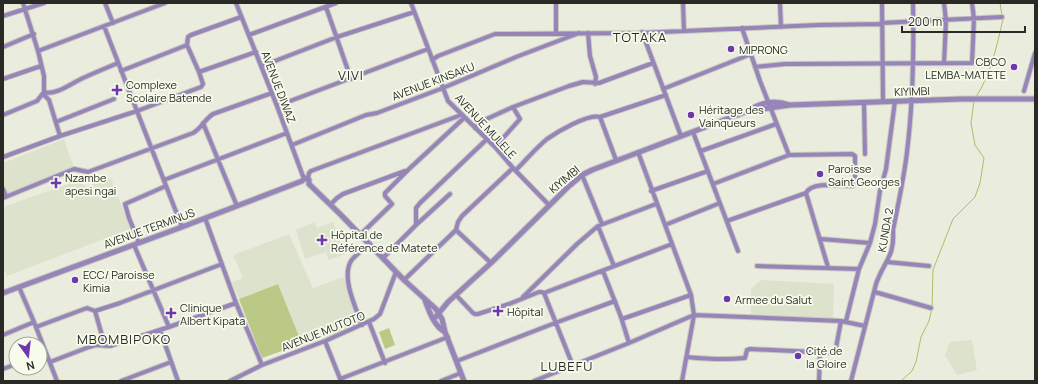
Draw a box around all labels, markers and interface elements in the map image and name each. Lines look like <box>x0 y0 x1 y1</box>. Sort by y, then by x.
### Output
scale bar <box>902 8 1025 34</box>
text: 200 m <box>908 13 942 30</box>
district label: TOTAKA <box>613 28 667 46</box>
place label: MIPRONG <box>739 42 788 57</box>
marker: MIPRONG <box>726 44 736 54</box>
street label: AVENUE DIWAZ <box>258 49 300 125</box>
place label: CBCO LEMBA-MATETE <box>925 54 1006 82</box>
street label: AVENUE KINSAKU <box>389 58 477 104</box>
marker: CBCO LEMBA-MATETE <box>1009 62 1019 72</box>
district label: VIVI <box>338 66 364 84</box>
place label: Complexe Scolaire Batende <box>126 77 212 105</box>
street label: KIYIMBI <box>894 83 930 99</box>
marker: Complexe Scolaire Batende <box>111 84 123 96</box>
street label: AVENUE MULELE <box>452 90 520 162</box>
place label: Héritage des Vainqueurs <box>699 102 764 130</box>
marker: Héritage des Vainqueurs <box>686 110 696 120</box>
place label: Paroisse Saint Georges <box>828 161 900 189</box>
street label: KIYIMBI <box>545 162 583 196</box>
marker: Paroisse Saint Georges <box>815 169 825 179</box>
place label: Nzambe apesi ngai <box>65 170 116 198</box>
marker: Nzambe apesi ngai <box>50 177 62 189</box>
street label: AVENUE TERMINUS <box>101 204 197 251</box>
street label: KUNDA 2 <box>874 207 896 253</box>
place label: Hôpital de Référence de Matete <box>331 227 438 255</box>
marker: Hôpital de Référence de Matete <box>316 234 328 246</box>
place label: ECC/ Paroisse Kimia <box>83 267 155 295</box>
marker: ECC/ Paroisse Kimia <box>70 275 80 285</box>
place label: Armee du Salut <box>735 292 812 307</box>
marker: Armee du Salut <box>722 294 732 304</box>
place label: Clinique Albert Kipata <box>180 300 245 328</box>
place label: Hôpital <box>507 304 543 319</box>
marker: Hôpital <box>492 305 504 317</box>
marker: Clinique Albert Kipata <box>165 307 177 319</box>
street label: AVENUE MUTOTO <box>279 307 367 355</box>
district label: MBOMBIPOKO <box>77 330 171 348</box>
north arrow <box>8 336 48 376</box>
place label: Cité de la Gloire <box>806 343 847 371</box>
marker: Cité de la Gloire <box>793 351 803 361</box>
district label: LUBEFU <box>541 357 593 375</box>
text: N <box>25 358 36 374</box>

